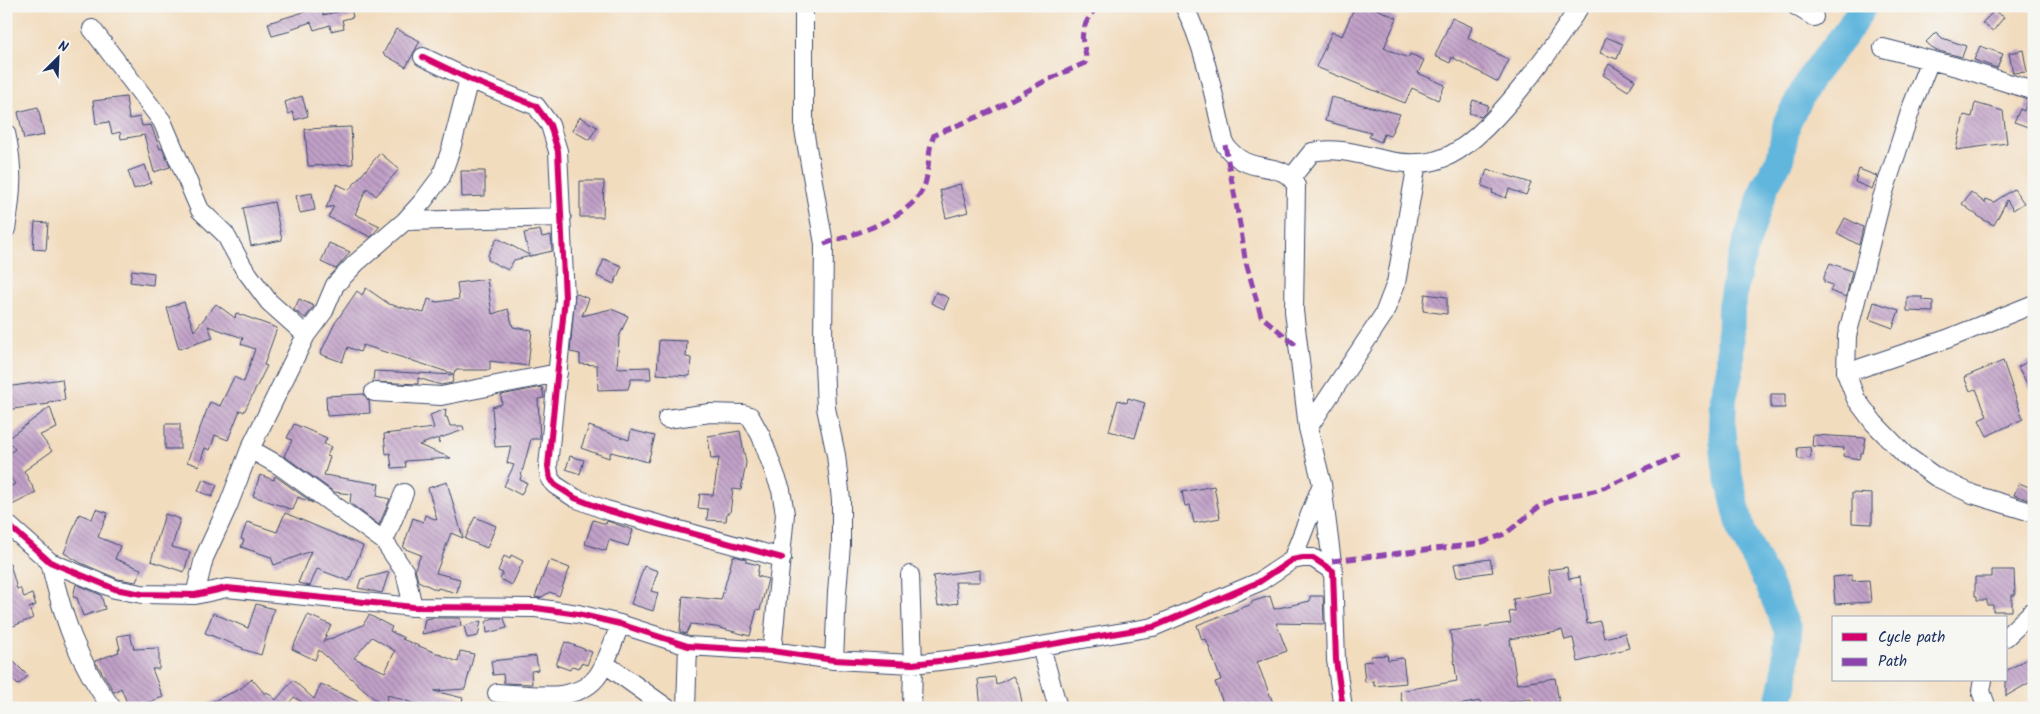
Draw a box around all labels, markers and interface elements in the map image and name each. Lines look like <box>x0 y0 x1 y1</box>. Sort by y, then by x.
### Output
north arrow <box>32 32 82 82</box>
text: N <box>54 35 72 59</box>
legend <box>1832 616 2008 682</box>
text: Cycle path <box>1878 626 1945 650</box>
text: Path <box>1878 650 1907 674</box>

